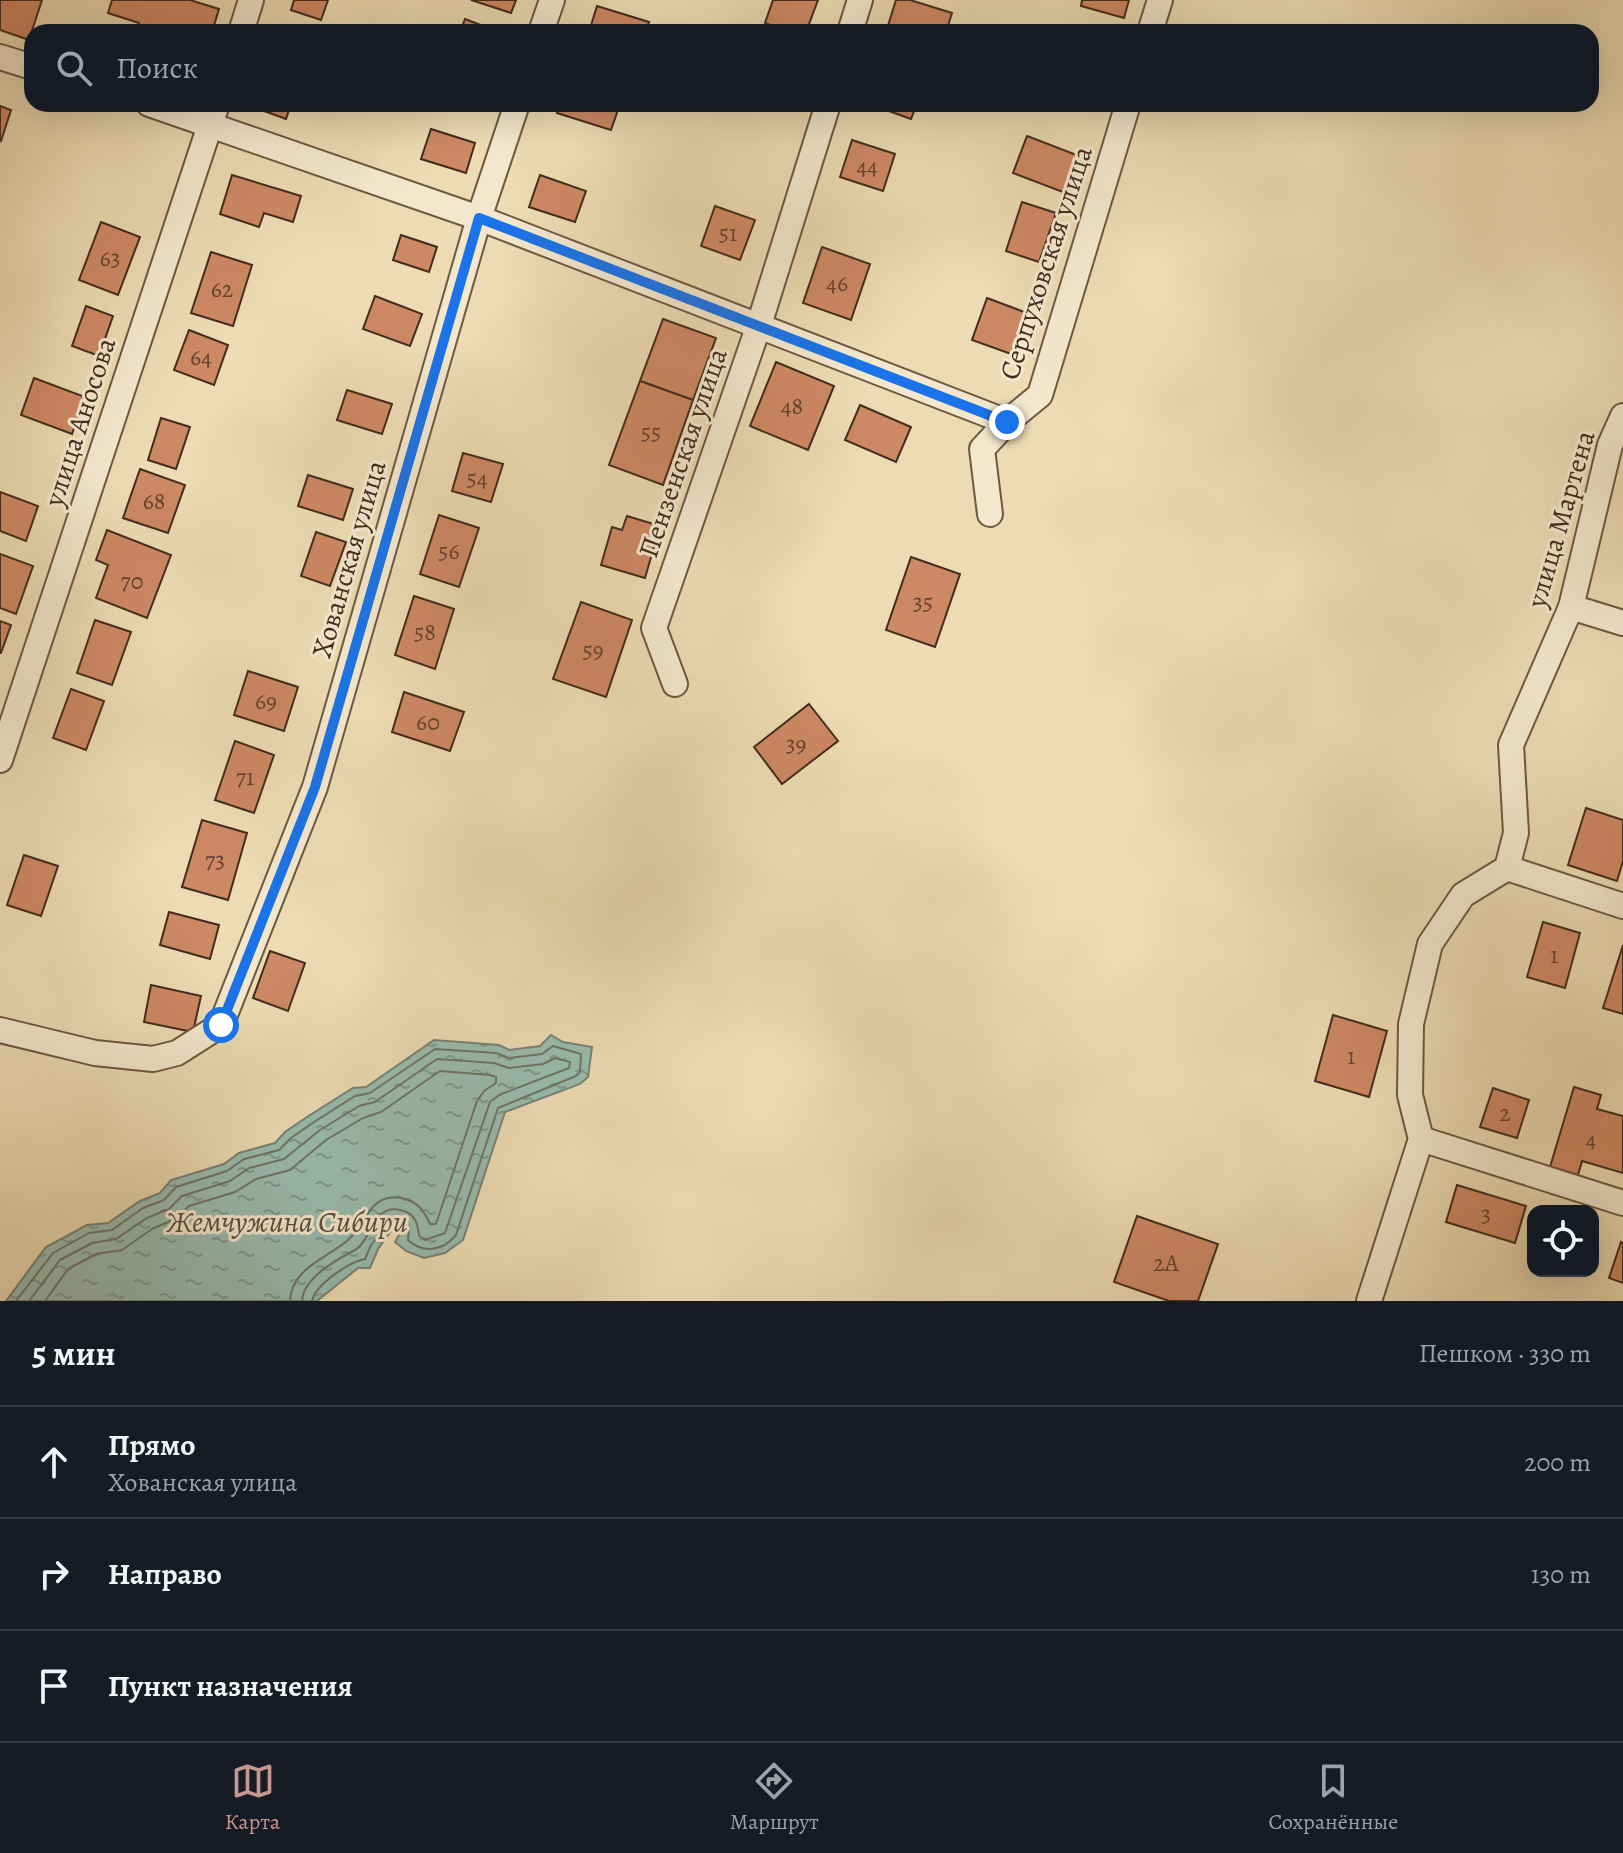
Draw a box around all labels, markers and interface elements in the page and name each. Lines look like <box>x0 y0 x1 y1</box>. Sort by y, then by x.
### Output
search box <box>24 24 1599 112</box>
icon: search <box>52 46 96 90</box>
text: Поиск <box>116 48 198 88</box>
street label: Серпуховская улица <box>990 141 1102 385</box>
house number: 44 <box>856 150 878 182</box>
house number: 51 <box>719 217 737 249</box>
house number: 63 <box>99 242 121 274</box>
house number: 46 <box>826 267 848 299</box>
house number: 62 <box>211 273 233 305</box>
street label: улица Аносова <box>35 333 125 512</box>
house number: 64 <box>190 341 212 373</box>
street label: Пензенская улица <box>629 343 737 563</box>
house number: 48 <box>781 390 803 422</box>
route end <box>989 404 1025 440</box>
house number: 55 <box>641 416 661 448</box>
street label: улица Мартена <box>1517 426 1604 613</box>
street label: Хованская улица <box>303 456 395 662</box>
house number: 54 <box>466 462 488 494</box>
house number: 68 <box>143 485 165 517</box>
house number: 56 <box>438 535 460 567</box>
house number: 70 <box>121 565 143 597</box>
house number: 35 <box>913 586 933 618</box>
house number: 58 <box>414 616 436 648</box>
house number: 59 <box>582 634 604 666</box>
house number: 69 <box>255 685 277 717</box>
house number: 60 <box>416 706 440 738</box>
house number: 39 <box>786 728 806 760</box>
house number: 71 <box>236 761 254 793</box>
house number: 73 <box>205 844 225 876</box>
house number: 1 <box>1550 939 1558 971</box>
route start <box>203 1007 239 1043</box>
house number: 1 <box>1347 1040 1355 1072</box>
house number: 2 <box>1499 1097 1511 1129</box>
house number: 4 <box>1586 1123 1597 1155</box>
house number: 3 <box>1481 1198 1491 1230</box>
water label: Жемчужина Сибири <box>165 1202 408 1242</box>
map controls <box>1527 1205 1599 1277</box>
button: locate <box>1527 1205 1599 1277</box>
house number: 2А <box>1153 1247 1180 1279</box>
text: 5 мин <box>32 1330 116 1377</box>
text: Пешком · 330 m <box>1419 1336 1591 1371</box>
text: Прямо <box>108 1425 195 1465</box>
icon: ahead <box>32 1440 76 1484</box>
text: 200 m <box>1524 1445 1591 1480</box>
text: Хованская улица <box>108 1465 297 1500</box>
icon: right <box>32 1552 76 1596</box>
text: Направо <box>108 1554 222 1594</box>
text: 130 m <box>1531 1557 1591 1592</box>
icon: arrive <box>32 1664 76 1708</box>
text: Пункт назначения <box>108 1666 353 1706</box>
tab: Карта <box>225 1759 280 1837</box>
tab: Маршрут <box>730 1759 819 1837</box>
tab: Сохранённые <box>1268 1759 1398 1837</box>

